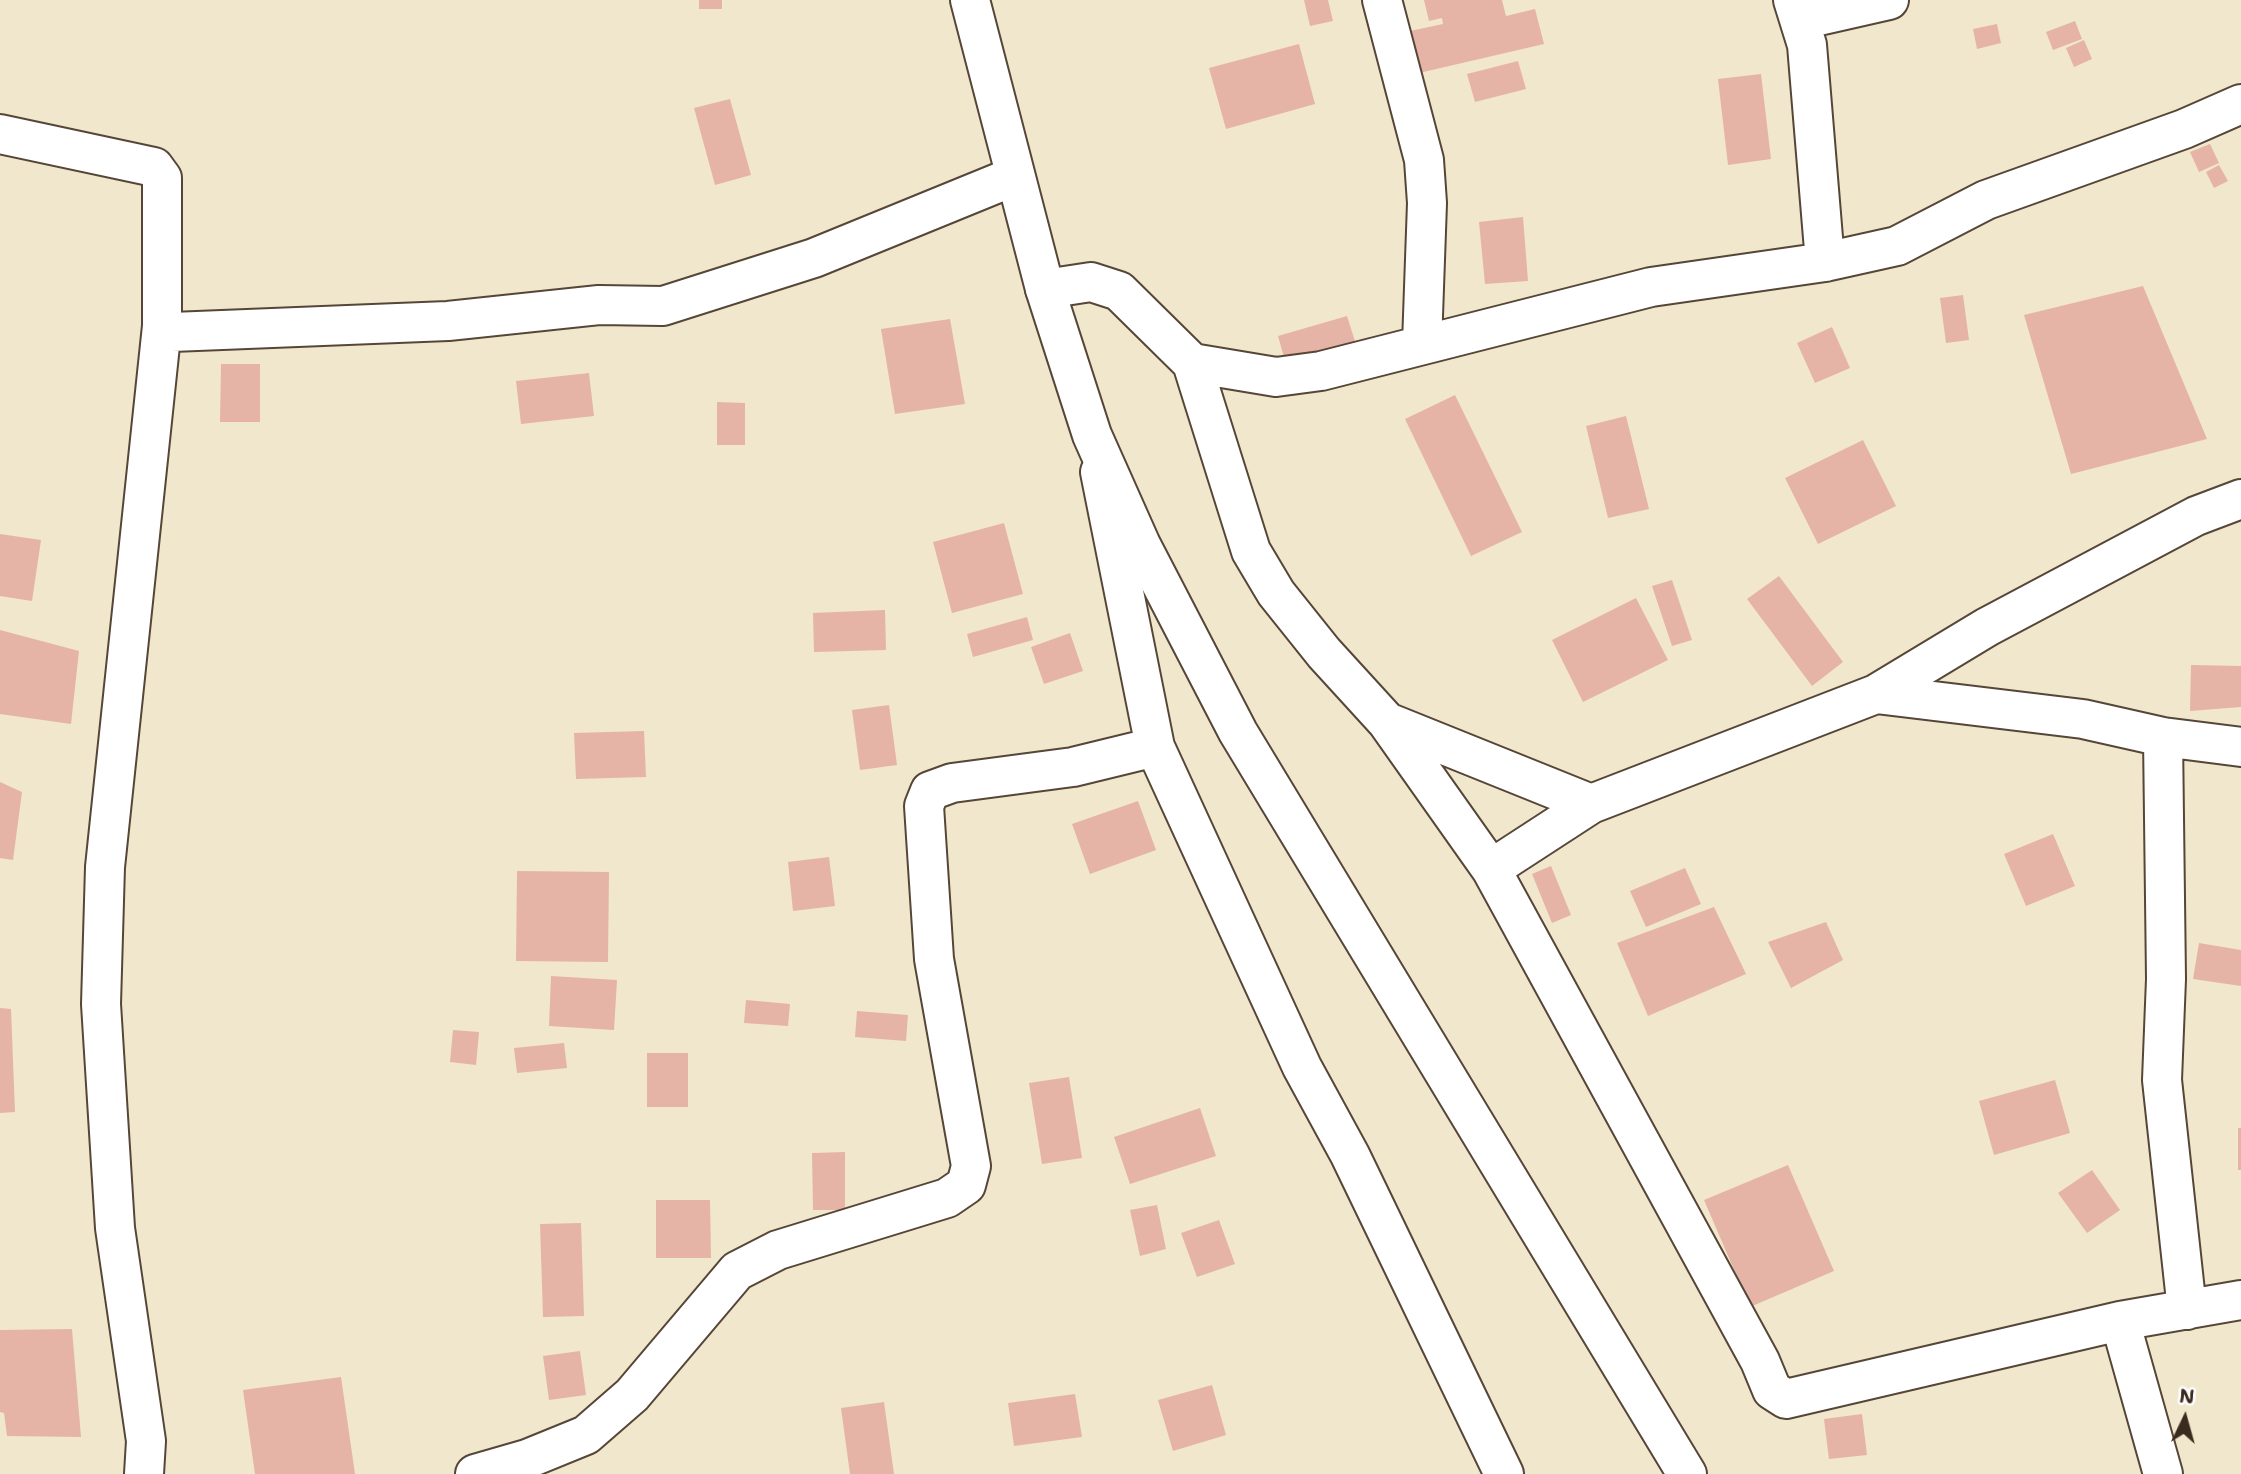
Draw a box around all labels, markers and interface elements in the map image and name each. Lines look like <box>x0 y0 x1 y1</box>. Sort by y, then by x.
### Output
north arrow <box>2150 1383 2220 1453</box>
text: N <box>2178 1383 2195 1410</box>

